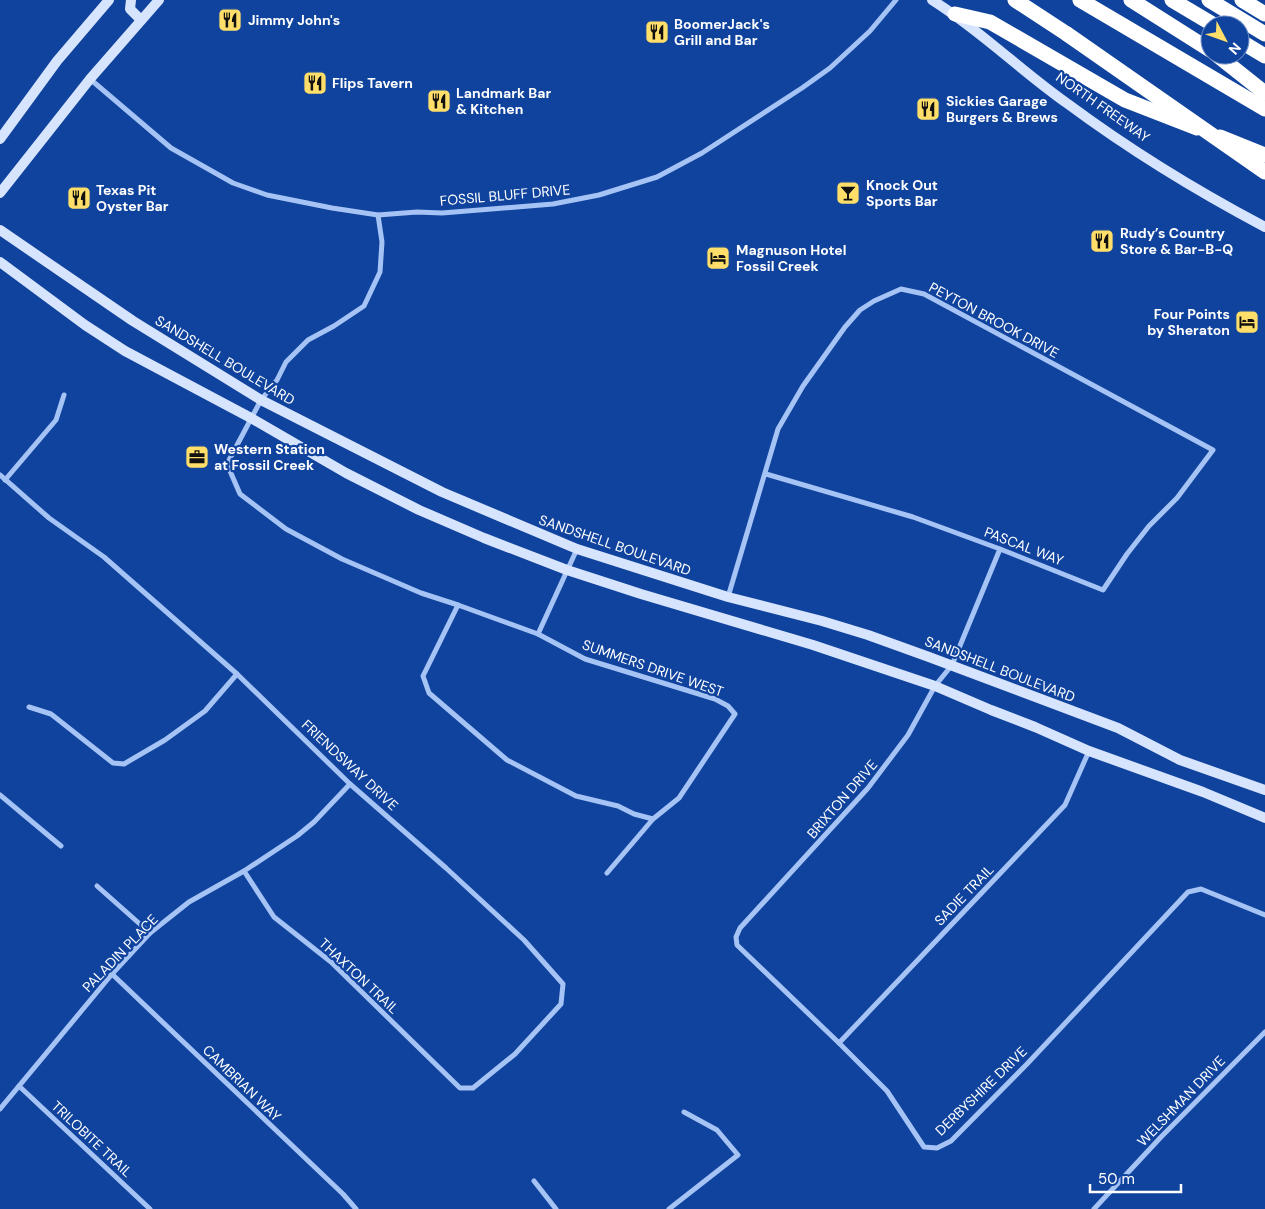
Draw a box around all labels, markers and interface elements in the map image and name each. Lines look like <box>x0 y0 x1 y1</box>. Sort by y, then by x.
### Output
restaurant icon: Jimmy John's <box>217 7 243 33</box>
place label: Jimmy John's <box>248 11 340 29</box>
place label: BoomerJack's Grill and Bar <box>674 15 770 49</box>
north arrow <box>1200 15 1250 65</box>
restaurant icon: BoomerJack's Grill and Bar <box>644 19 670 45</box>
text: N <box>1225 39 1245 58</box>
street label: NORTH FREEWAY <box>1053 68 1153 146</box>
restaurant icon: Flips Tavern <box>302 70 328 96</box>
place label: Flips Tavern <box>332 74 413 92</box>
place label: Landmark Bar & Kitchen <box>456 84 551 118</box>
restaurant icon: Landmark Bar & Kitchen <box>426 88 452 114</box>
place label: Sickies Garage Burgers & Brews <box>946 92 1058 126</box>
restaurant icon: Sickies Garage Burgers & Brews <box>915 96 941 122</box>
place label: Knock Out Sports Bar <box>866 176 938 210</box>
street label: FOSSIL BLUFF DRIVE <box>439 180 571 210</box>
bar icon: Knock Out Sports Bar <box>835 180 861 206</box>
place label: Texas Pit Oyster Bar <box>96 181 169 215</box>
restaurant icon: Texas Pit Oyster Bar <box>66 185 92 211</box>
place label: Rudy’s Country Store & Bar-B-Q <box>1120 224 1233 258</box>
restaurant icon: Rudy’s Country Store & Bar-B-Q <box>1089 228 1115 254</box>
place label: Magnuson Hotel Fossil Creek <box>736 241 846 275</box>
hotel icon: Magnuson Hotel Fossil Creek <box>705 245 731 271</box>
street label: PEYTON BROOK DRIVE <box>926 278 1062 362</box>
place label: Four Points by Sheraton <box>1147 305 1230 339</box>
hotel icon: Four Points by Sheraton <box>1234 309 1260 335</box>
street label: SANDSHELL BOULEVARD <box>152 311 298 409</box>
place label: Western Station at Fossil Creek <box>214 440 325 474</box>
office icon: Western Station at Fossil Creek <box>184 444 210 470</box>
street label: SANDSHELL BOULEVARD <box>537 510 693 580</box>
street label: PASCAL WAY <box>982 523 1066 569</box>
street label: SANDSHELL BOULEVARD <box>922 632 1078 706</box>
street label: SUMMERS DRIVE WEST <box>580 635 726 701</box>
street label: FRIENDSWAY DRIVE <box>298 716 402 814</box>
street label: BRIXTON DRIVE <box>803 756 881 842</box>
street label: SADIE TRAIL <box>930 861 998 929</box>
street label: PALADIN PLACE <box>78 910 162 996</box>
street label: THAXTON TRAIL <box>315 934 403 1018</box>
street label: CAMBRIAN WAY <box>199 1041 285 1125</box>
street label: DERBYSHIRE DRIVE <box>931 1043 1031 1139</box>
street label: WELSHMAN DRIVE <box>1133 1052 1229 1150</box>
street label: TRILOBITE TRAIL <box>48 1097 136 1181</box>
scale bar <box>1090 1162 1181 1194</box>
text: 50 m <box>1098 1169 1135 1189</box>

